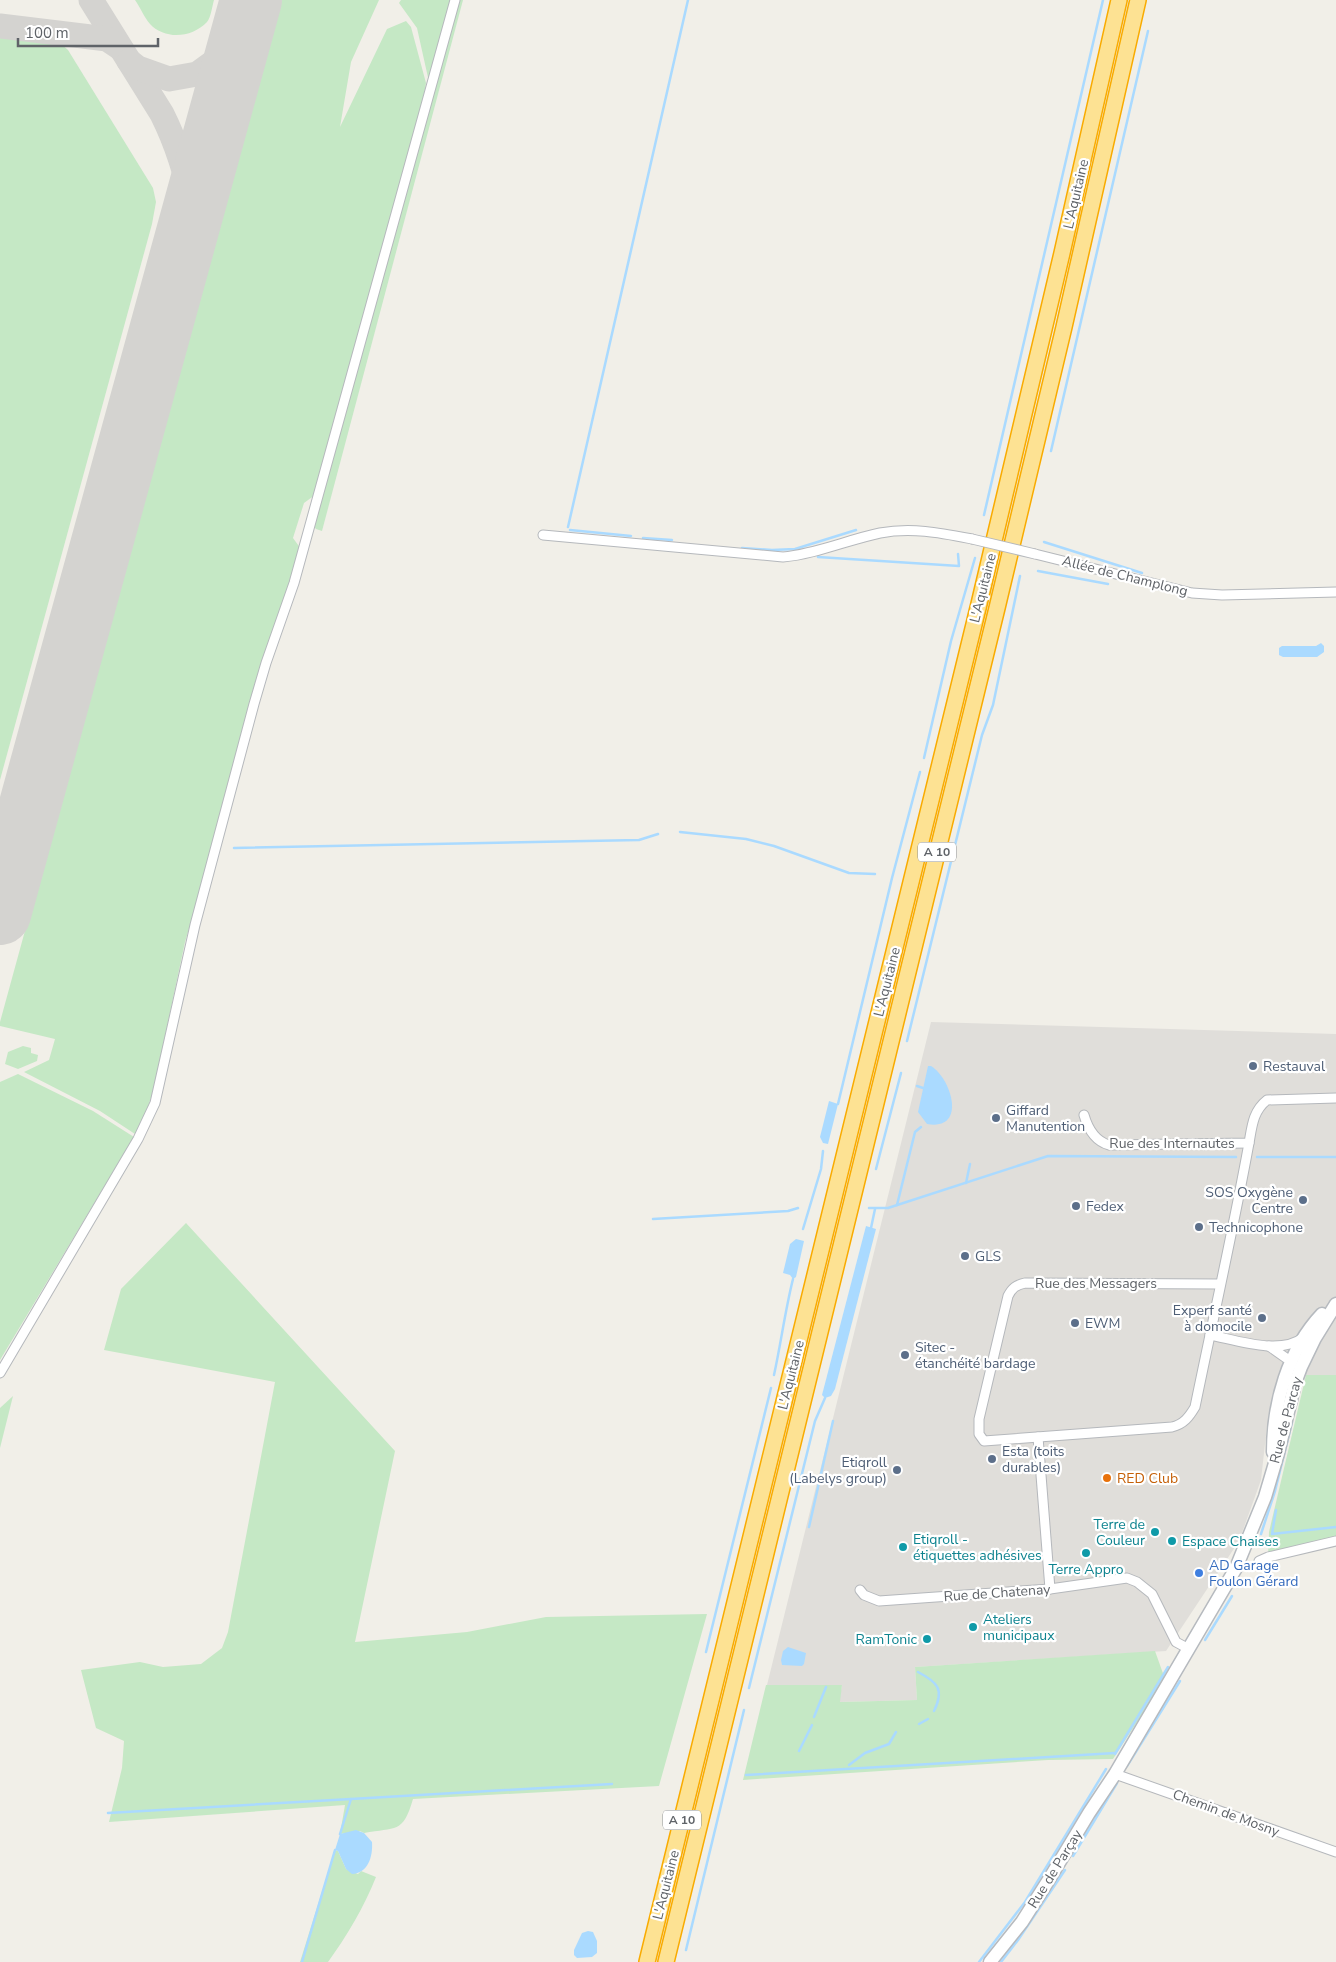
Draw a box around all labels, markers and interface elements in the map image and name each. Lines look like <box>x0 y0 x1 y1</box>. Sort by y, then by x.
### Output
scale bar <box>18 15 158 47</box>
text: 100 m <box>25 23 69 43</box>
street label: L'Aquitaine <box>1059 157 1093 231</box>
street label: L'Aquitaine <box>965 551 1001 625</box>
street label: Allée de Champlong <box>1060 551 1190 601</box>
road number: A 10 <box>918 842 956 862</box>
street label: L'Aquitaine <box>869 945 905 1019</box>
place label: Restauval <box>1263 1057 1326 1076</box>
marker: Restauval <box>1247 1060 1259 1072</box>
place label: Giffard Manutention <box>1006 1101 1085 1136</box>
marker: Giffard Manutention <box>990 1112 1002 1124</box>
street label: Rue des Internautes <box>1109 1134 1235 1153</box>
place label: SOS Oxygène Centre <box>1205 1183 1293 1218</box>
marker: SOS Oxygène Centre <box>1297 1194 1309 1206</box>
place label: Fedex <box>1086 1197 1124 1216</box>
marker: Fedex <box>1070 1200 1082 1212</box>
place label: Technicophone <box>1209 1218 1303 1237</box>
marker: Technicophone <box>1193 1221 1205 1233</box>
place label: GLS <box>975 1247 1002 1266</box>
marker: GLS <box>959 1250 971 1262</box>
street label: Rue des Messagers <box>1035 1274 1157 1293</box>
place label: Experf santé à domocile <box>1173 1301 1252 1336</box>
marker: Experf santé à domocile <box>1256 1312 1268 1324</box>
place label: EWM <box>1085 1314 1120 1333</box>
marker: EWM <box>1069 1317 1081 1329</box>
street label: L'Aquitaine <box>773 1338 809 1412</box>
place label: Sitec - étanchéité bardage <box>915 1338 1035 1373</box>
marker: Sitec - étanchéité bardage <box>899 1349 911 1361</box>
street label: Rue de Parcay <box>1265 1374 1307 1466</box>
place label: Esta (toits durables) <box>1002 1442 1065 1477</box>
place label: Etiqroll (Labelys group) <box>789 1453 888 1488</box>
marker: Esta (toits durables) <box>986 1453 998 1465</box>
marker: Etiqroll (Labelys group) <box>891 1464 903 1476</box>
place label: RED Club <box>1117 1469 1178 1488</box>
marker: RED Club <box>1101 1472 1113 1484</box>
place label: Terre de Couleur <box>1094 1515 1145 1550</box>
marker: Terre de Couleur <box>1149 1526 1161 1538</box>
place label: Etiqroll - étiquettes adhésives <box>913 1530 1042 1565</box>
place label: Espace Chaises <box>1182 1532 1279 1551</box>
marker: Espace Chaises <box>1166 1535 1178 1547</box>
marker: Etiqroll - étiquettes adhésives <box>897 1541 909 1553</box>
marker: Terre Appro <box>1080 1547 1092 1559</box>
place label: AD Garage Foulon Gérard <box>1209 1556 1299 1591</box>
place label: Terre Appro <box>1048 1560 1124 1579</box>
marker: AD Garage Foulon Gérard <box>1193 1567 1205 1579</box>
street label: Rue de Chatenay <box>943 1580 1052 1606</box>
place label: Ateliers municipaux <box>983 1610 1055 1645</box>
marker: Ateliers municipaux <box>967 1621 979 1633</box>
place label: RamTonic <box>855 1630 918 1649</box>
marker: RamTonic <box>921 1633 933 1645</box>
street label: Chemin de Mosny <box>1170 1785 1283 1841</box>
road number: A 10 <box>663 1810 701 1830</box>
street label: Rue de Parçay <box>1023 1825 1087 1912</box>
street label: L'Aquitaine <box>648 1848 684 1922</box>

